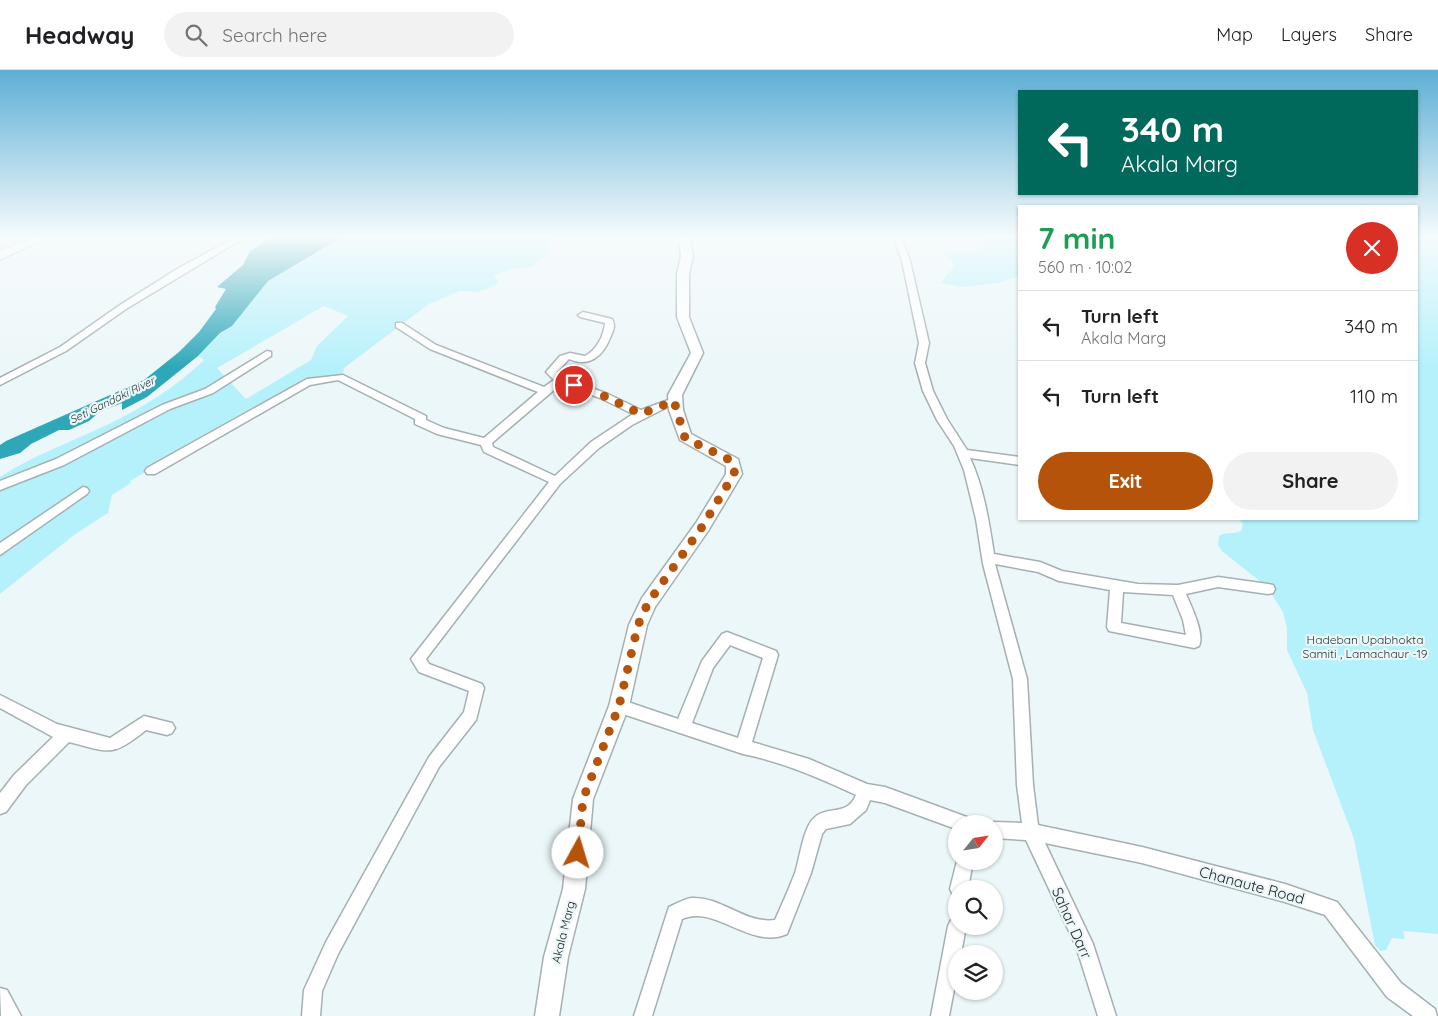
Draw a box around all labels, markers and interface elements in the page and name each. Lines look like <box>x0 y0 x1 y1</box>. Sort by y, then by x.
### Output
search box <box>164 12 514 57</box>
text: Headway <box>25 20 134 50</box>
icon: search <box>182 21 210 49</box>
text: Search here <box>222 23 327 47</box>
text: Map <box>1216 23 1253 46</box>
text: Layers <box>1281 23 1337 46</box>
text: Share <box>1365 23 1413 46</box>
text: 340 m <box>1121 107 1224 151</box>
icon: left <box>1038 110 1103 175</box>
text: Akala Marg <box>1121 150 1238 178</box>
text: 7 min <box>1038 219 1116 257</box>
button: close <box>1346 222 1398 274</box>
text: 560 m · 10:02 <box>1038 257 1132 277</box>
text: Turn left <box>1081 304 1159 328</box>
icon: left <box>1038 312 1066 340</box>
text: 340 m <box>1344 314 1398 338</box>
text: Akala Marg <box>1081 328 1166 348</box>
pin <box>553 364 595 406</box>
icon: arrive <box>560 371 588 399</box>
water label: Seti Gandaki River <box>67 373 158 427</box>
icon: left <box>1038 382 1066 410</box>
text: Turn left <box>1081 384 1159 408</box>
text: 110 m <box>1350 384 1398 408</box>
button: Exit <box>1038 452 1213 510</box>
button: Share <box>1223 452 1398 510</box>
park label: Hadeban Upabhokta Samiti , Lamachaur -19 <box>1302 632 1428 661</box>
north arrow <box>948 815 1002 870</box>
map controls <box>948 815 1003 1000</box>
position arrow <box>551 826 603 878</box>
street label: Chanaute Road <box>1197 862 1307 908</box>
button: search <box>948 880 1003 935</box>
street label: Sahar Darr <box>1048 884 1096 962</box>
street label: Akala Marg <box>548 899 578 965</box>
button: layers <box>948 945 1003 1000</box>

